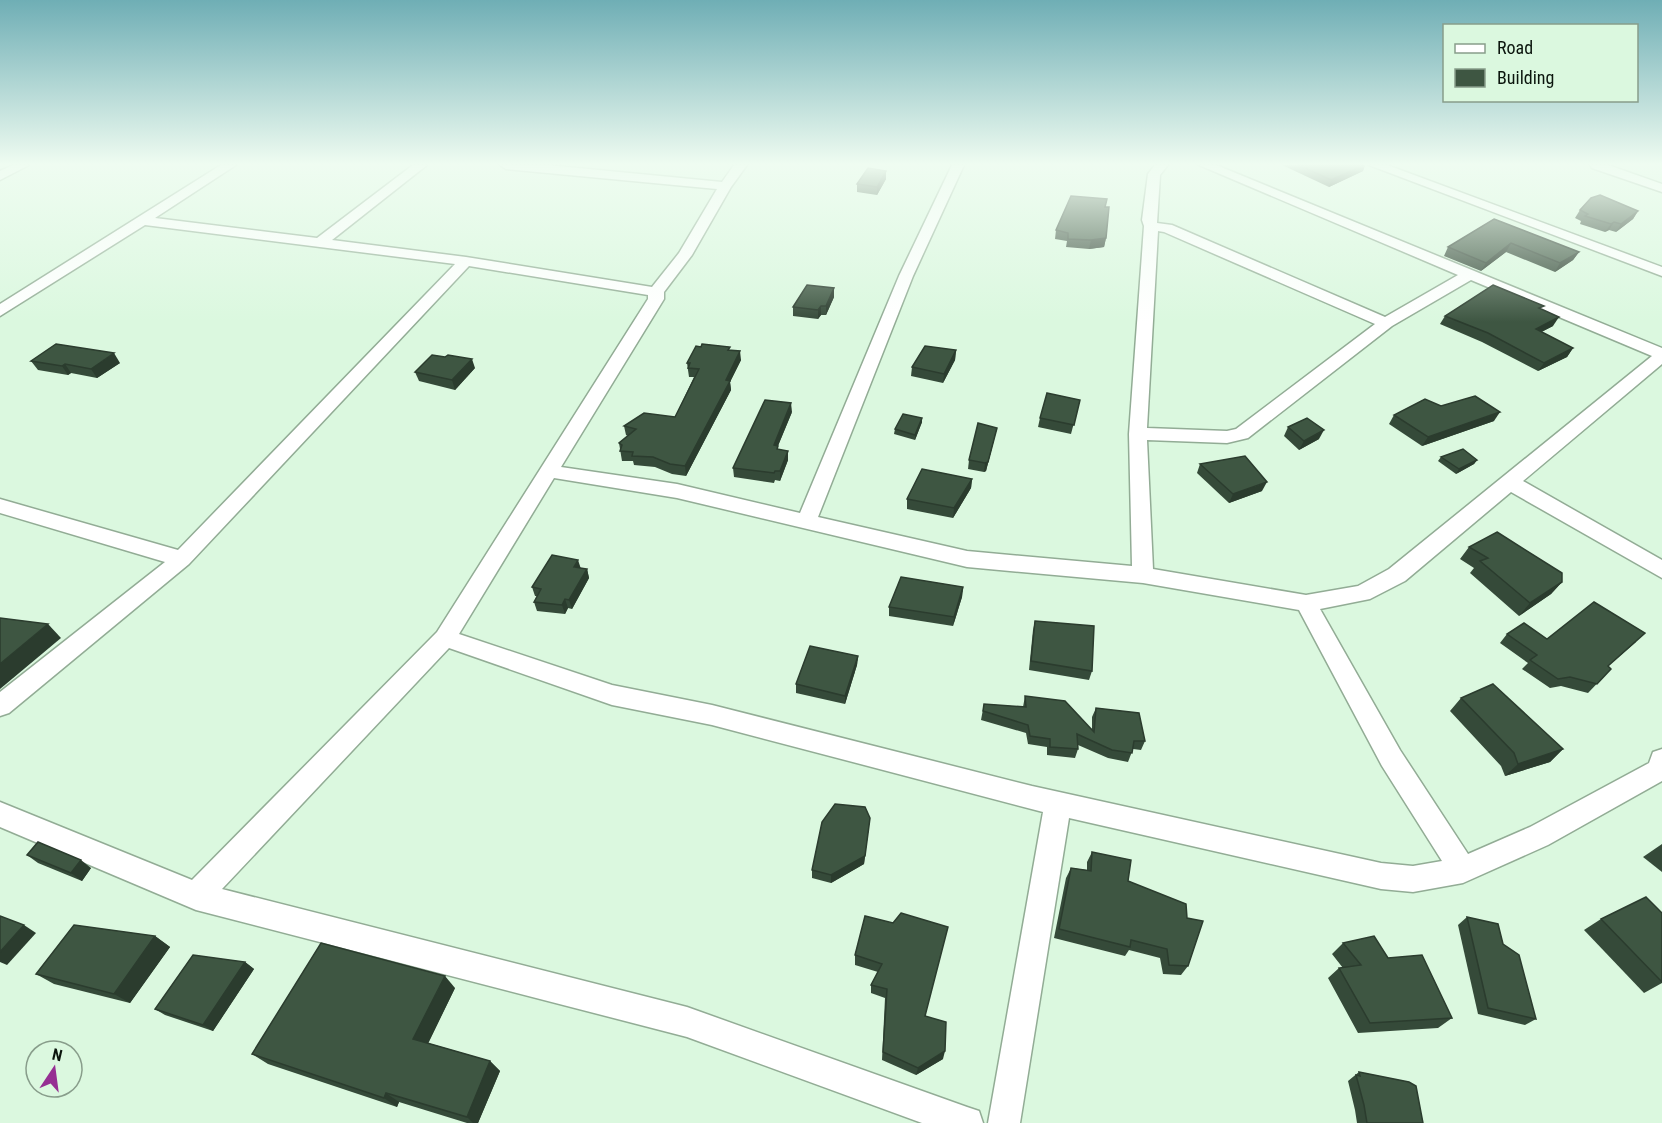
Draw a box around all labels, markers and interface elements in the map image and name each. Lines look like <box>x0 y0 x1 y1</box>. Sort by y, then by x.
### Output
legend <box>1443 24 1638 102</box>
text: Road <box>1497 37 1533 58</box>
text: Building <box>1497 67 1554 88</box>
north arrow <box>24 1039 84 1099</box>
text: N <box>50 1045 64 1065</box>

